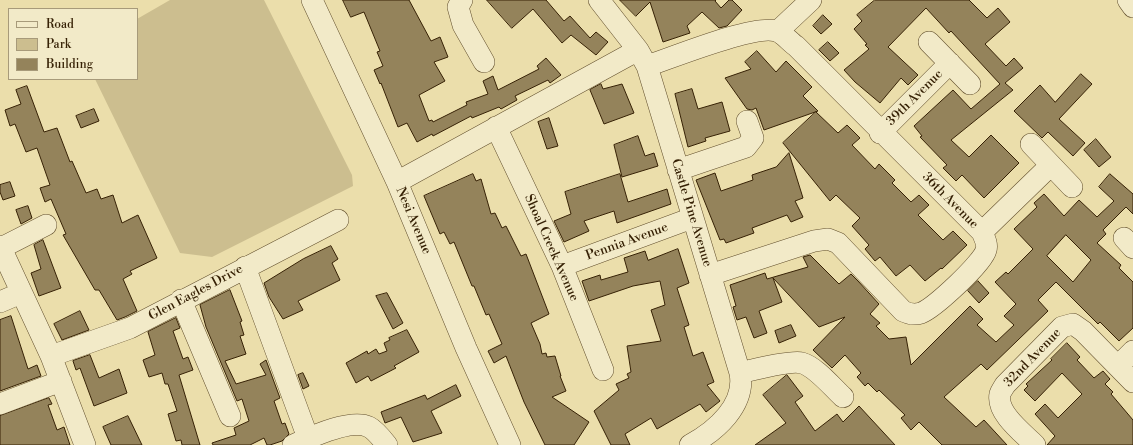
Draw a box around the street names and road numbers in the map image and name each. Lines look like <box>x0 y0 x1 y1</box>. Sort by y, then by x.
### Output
street label: 39th Avenue <box>884 67 946 129</box>
street label: Castle Pine Avenue <box>667 157 715 269</box>
street label: 36th Avenue <box>919 170 981 232</box>
street label: Nesi Avenue <box>392 185 434 257</box>
street label: Shoal Creek Avenue <box>520 192 582 304</box>
street label: Pennia Avenue <box>584 220 670 264</box>
street label: Glen Eagles Drive <box>146 262 246 324</box>
street label: 32nd Avenue <box>1001 326 1065 390</box>

